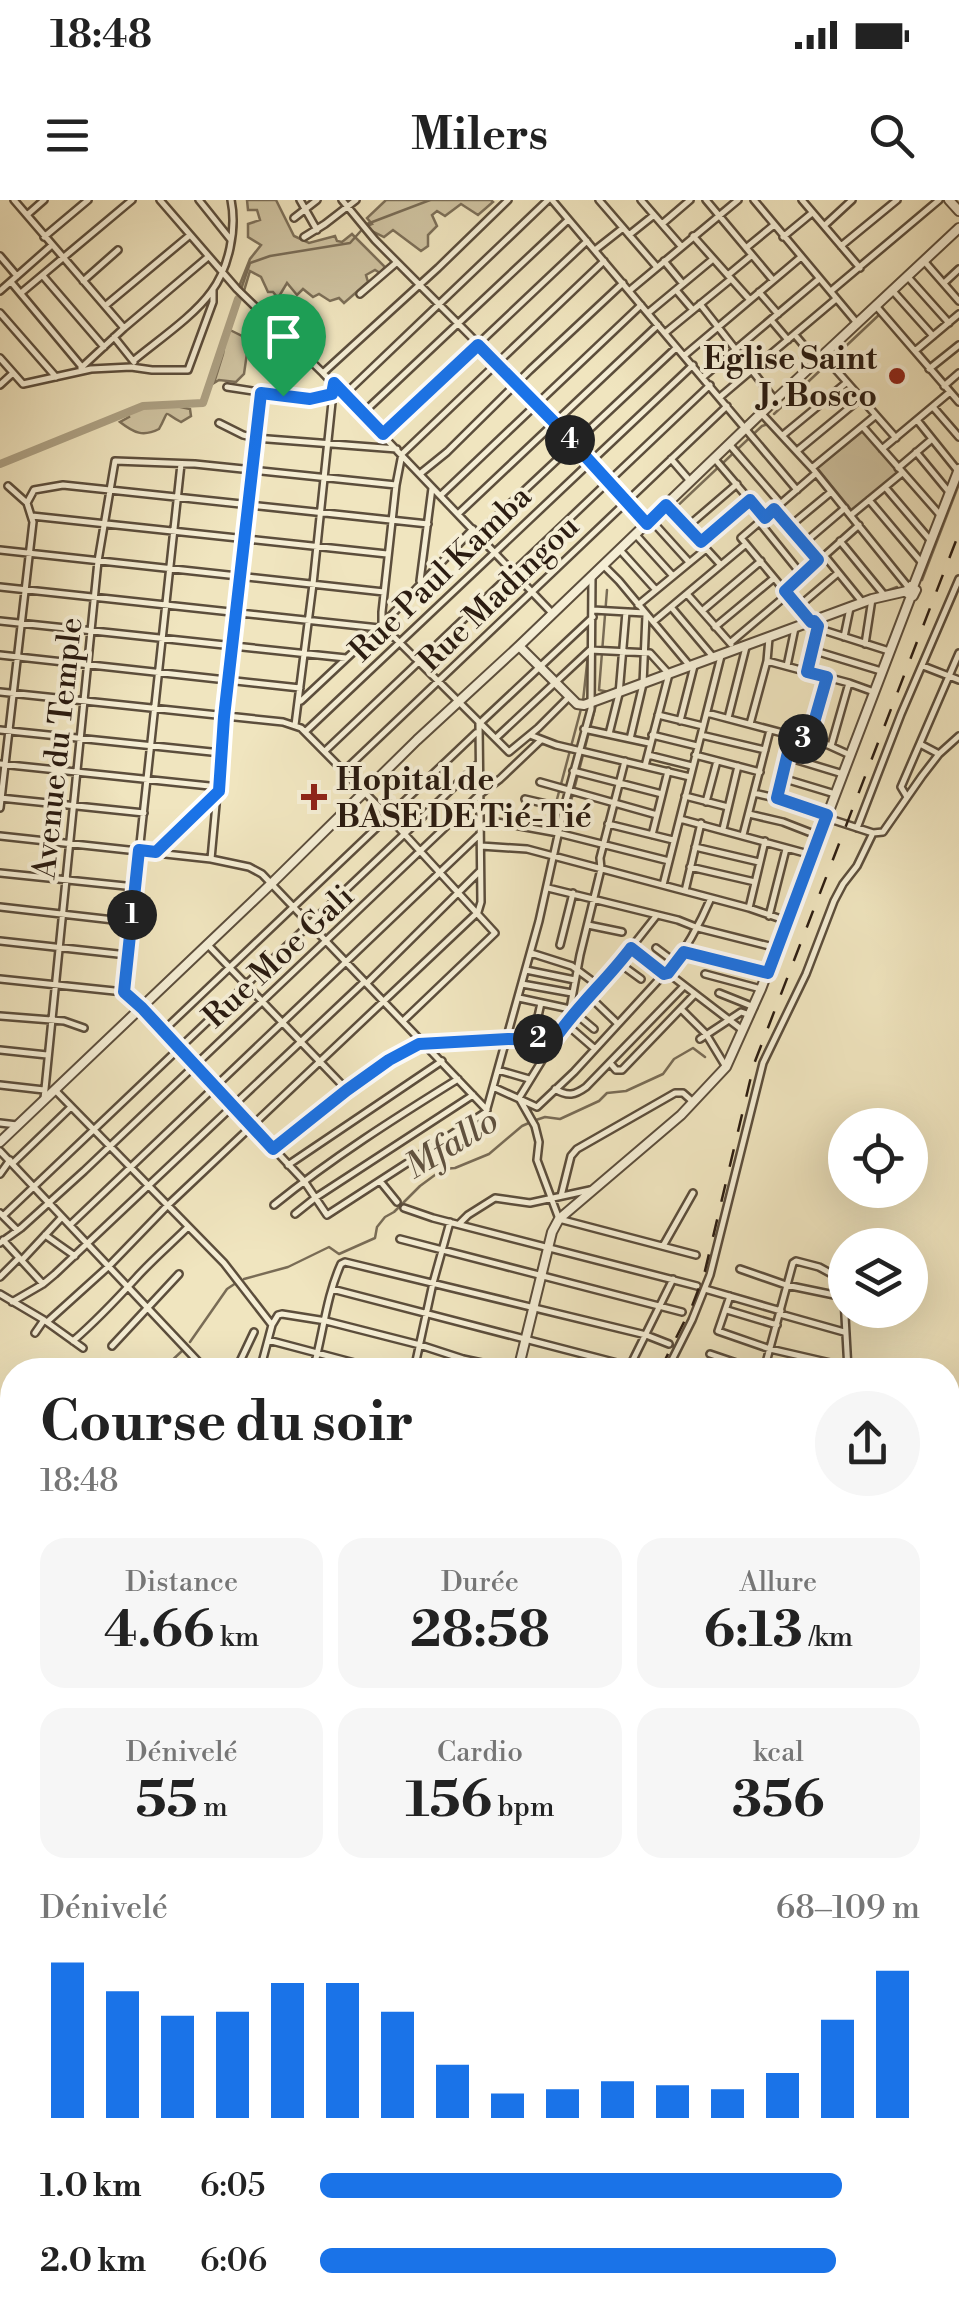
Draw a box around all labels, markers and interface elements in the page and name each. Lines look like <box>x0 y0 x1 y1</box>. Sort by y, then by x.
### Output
text: 18:48 <box>50 12 152 59</box>
text: Milers <box>411 107 548 164</box>
icon: menu <box>40 108 95 163</box>
icon: search <box>864 108 919 163</box>
pin <box>241 294 326 397</box>
icon: arrive <box>256 309 311 364</box>
place label: Eglise Saint J. Bosco <box>703 339 878 416</box>
marker: Eglise Saint J. Bosco <box>886 365 908 387</box>
pin: 4 <box>545 415 595 465</box>
text: 4 <box>561 422 579 457</box>
street label: Rue Paul Kamba <box>342 476 540 670</box>
street label: Rue Madingou <box>410 507 587 680</box>
street label: Avenue du Temple <box>24 615 92 882</box>
pin: 3 <box>778 714 828 764</box>
text: 3 <box>795 721 811 756</box>
place label: Hopital de BASE DE Tié-Tié <box>336 760 592 837</box>
marker: Hopital de BASE DE Tié-Tié <box>301 784 327 810</box>
street label: Rue Moe Gali <box>195 877 363 1037</box>
pin: 1 <box>107 890 157 940</box>
text: 1 <box>125 897 139 932</box>
pin: 2 <box>513 1014 563 1064</box>
text: 2 <box>529 1021 547 1056</box>
water label: Mfallo <box>397 1100 506 1189</box>
map controls <box>828 1108 928 1328</box>
button: locate <box>828 1108 928 1208</box>
button: layers <box>828 1228 928 1328</box>
text: Course du soir <box>40 1389 414 1458</box>
button: share <box>815 1391 920 1496</box>
text: 18:48 <box>40 1461 119 1501</box>
text: Distance <box>125 1565 238 1600</box>
text: Durée <box>441 1565 519 1600</box>
text: Allure <box>739 1565 817 1600</box>
text: 4.66 <box>104 1600 214 1662</box>
text: 28:58 <box>410 1600 550 1662</box>
text: 6:13 <box>704 1600 803 1662</box>
text: km <box>214 1620 259 1655</box>
text: /km <box>803 1620 853 1655</box>
text: Dénivelé <box>126 1735 238 1770</box>
text: Cardio <box>437 1735 523 1770</box>
text: kcal <box>753 1735 804 1770</box>
text: 55 <box>136 1770 198 1832</box>
text: 156 <box>406 1770 492 1832</box>
text: 356 <box>732 1770 825 1832</box>
text: m <box>198 1790 228 1825</box>
text: bpm <box>492 1790 554 1825</box>
text: Dénivelé <box>40 1888 168 1928</box>
text: 68–109 m <box>776 1888 920 1928</box>
text: 1.0 km <box>40 2166 142 2206</box>
text: 6:05 <box>200 2166 265 2206</box>
text: 2.0 km <box>40 2241 146 2281</box>
text: 6:06 <box>200 2241 267 2281</box>

